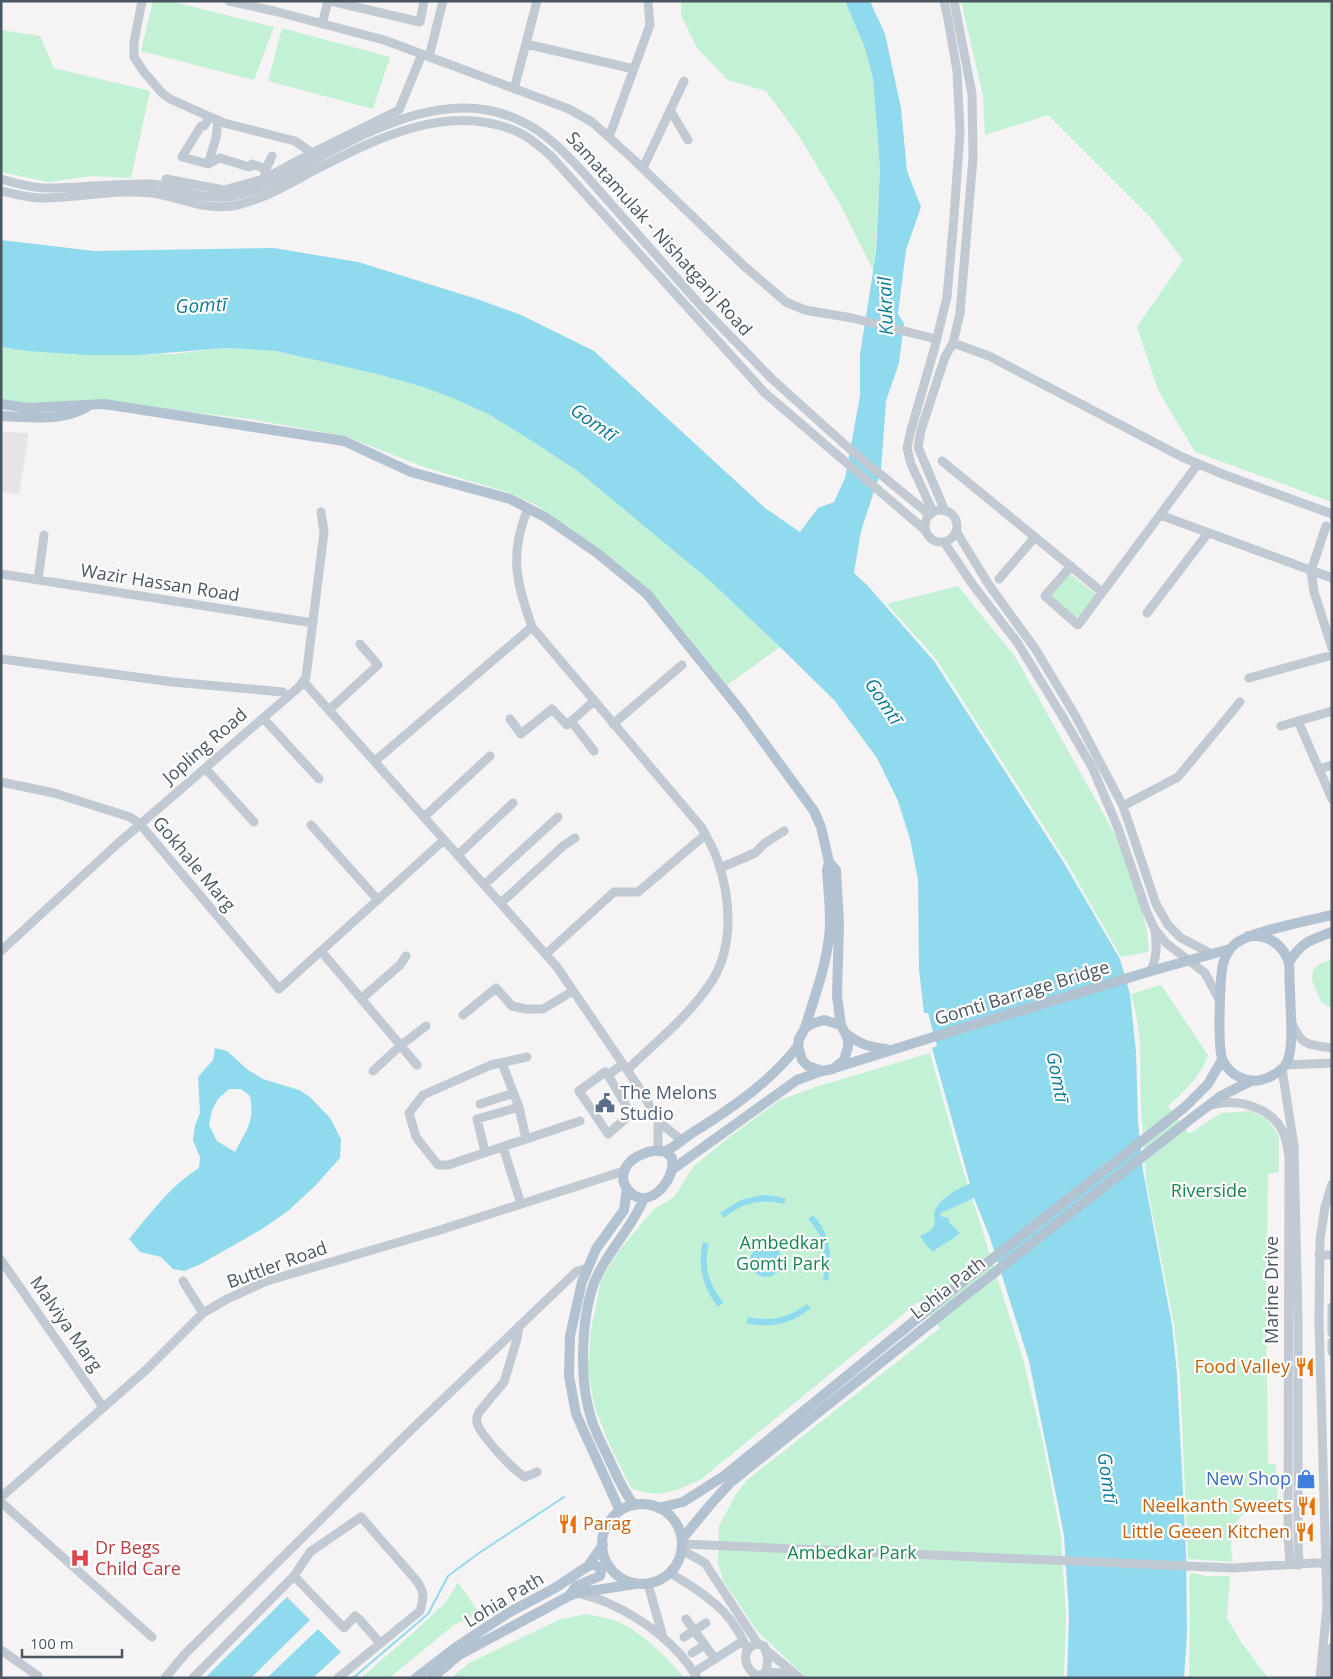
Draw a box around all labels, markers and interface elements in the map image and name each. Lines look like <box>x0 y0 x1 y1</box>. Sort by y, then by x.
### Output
street label: Samatamulak - Nishatganj Road <box>562 126 758 341</box>
water label: Kukrail <box>871 275 899 336</box>
water label: Gomtī <box>175 291 229 319</box>
water label: Gomtī <box>566 397 624 449</box>
street label: Wazir Hassan Road <box>79 558 241 606</box>
water label: Gomtī <box>859 672 910 731</box>
street label: Jopling Road <box>156 702 252 790</box>
street label: Gokhale Marg <box>148 811 242 916</box>
street label: Gomti Barrage Bridge <box>931 954 1112 1030</box>
water label: Gomtī <box>1040 1049 1076 1107</box>
place label: The Melons Studio <box>620 1080 717 1125</box>
public building icon: The Melons Studio <box>594 1092 616 1114</box>
park label: Riverside <box>1171 1178 1247 1202</box>
park label: Ambedkar Gomti Park <box>736 1230 830 1275</box>
street label: Buttler Road <box>223 1235 330 1293</box>
street label: Marine Drive <box>1259 1236 1283 1344</box>
street label: Lohia Path <box>905 1250 990 1324</box>
street label: Malviya Marg <box>25 1271 109 1376</box>
place label: Food Valley <box>1194 1354 1291 1378</box>
restaurant icon: Food Valley <box>1294 1356 1316 1378</box>
water label: Gomtī <box>1092 1451 1125 1507</box>
place label: New Shop <box>1206 1466 1291 1490</box>
shop icon: New Shop <box>1295 1468 1317 1490</box>
place label: Neelkanth Sweets <box>1142 1493 1292 1517</box>
restaurant icon: Neelkanth Sweets <box>1296 1495 1318 1517</box>
place label: Parag <box>583 1511 631 1535</box>
restaurant icon: Parag <box>557 1513 579 1535</box>
place label: Little Geeen Kitchen <box>1122 1519 1290 1543</box>
restaurant icon: Little Geeen Kitchen <box>1294 1521 1316 1543</box>
place label: Dr Begs Child Care <box>95 1535 181 1580</box>
park label: Ambedkar Park <box>787 1540 917 1564</box>
hospital icon: Dr Begs Child Care <box>69 1547 91 1569</box>
street label: Lohia Path <box>459 1566 548 1632</box>
scale bar <box>22 1626 122 1658</box>
text: 100 m <box>30 1633 74 1653</box>

